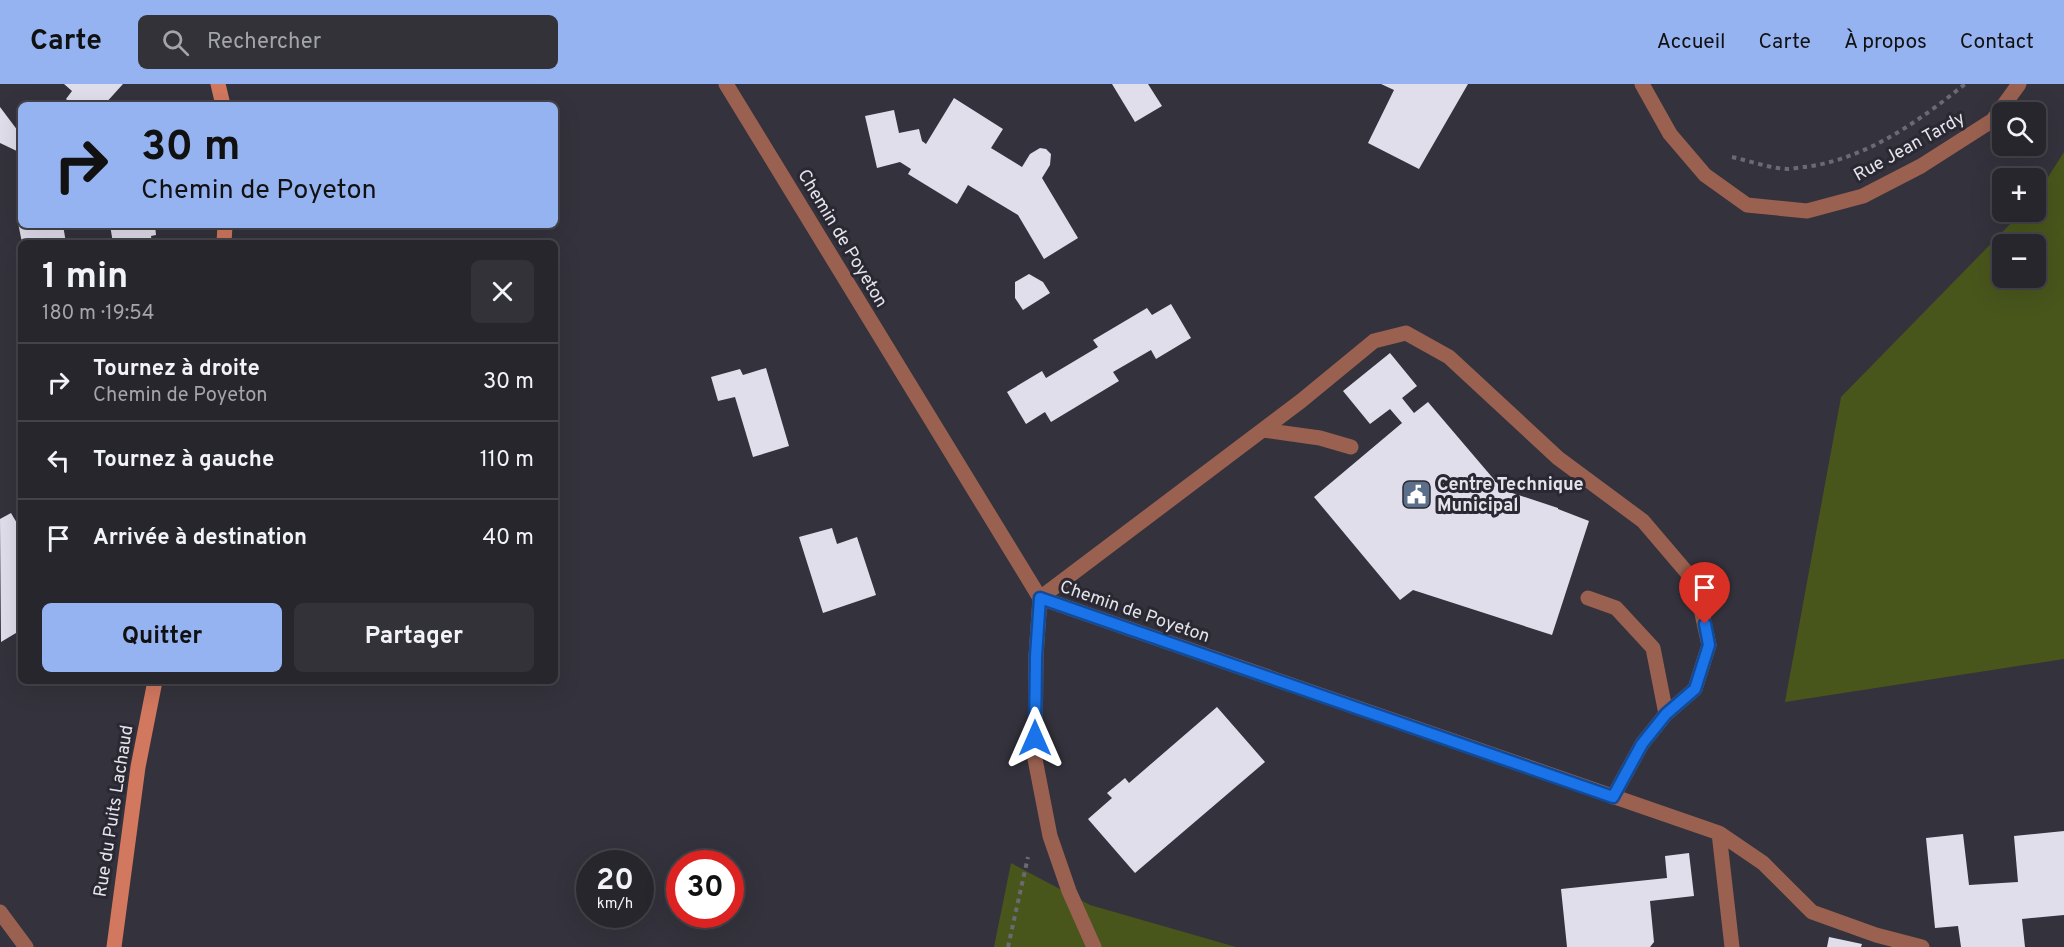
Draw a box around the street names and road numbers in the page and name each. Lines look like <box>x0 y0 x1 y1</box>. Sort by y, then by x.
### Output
street label: Rue Jean Tardy <box>1850 107 1969 187</box>
street label: Chemin de Poyeton <box>791 166 892 312</box>
street label: Chemin de Poyeton <box>1056 576 1213 649</box>
street label: Rue du Puits Lachaud <box>90 724 139 899</box>

